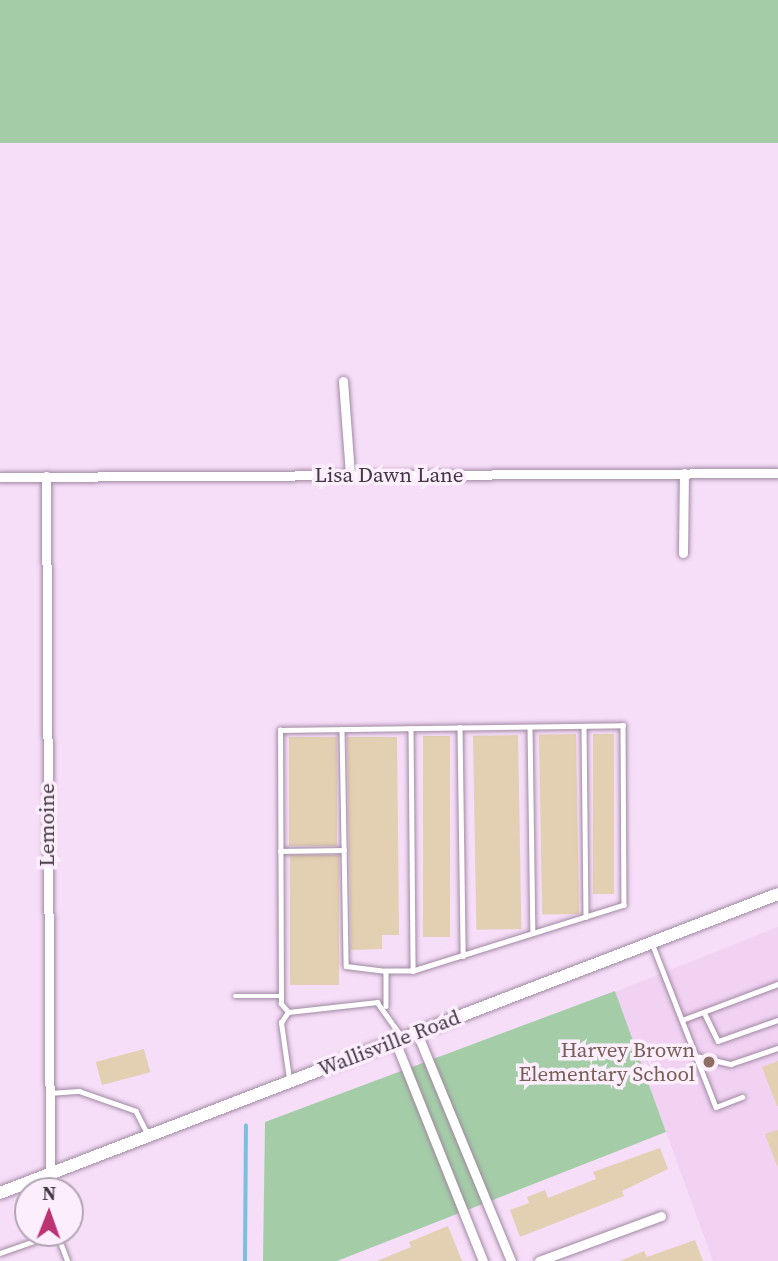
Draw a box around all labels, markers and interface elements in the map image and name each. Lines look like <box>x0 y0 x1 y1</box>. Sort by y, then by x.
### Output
street label: Lisa Dawn Lane <box>315 462 463 488</box>
street label: Lemoine <box>34 783 60 867</box>
street label: Wallisville Road <box>315 1004 463 1082</box>
place label: Harvey Brown Elementary School <box>518 1037 695 1087</box>
marker: Harvey Brown Elementary School <box>701 1054 717 1070</box>
north arrow <box>14 1177 84 1247</box>
text: N <box>42 1180 56 1206</box>

